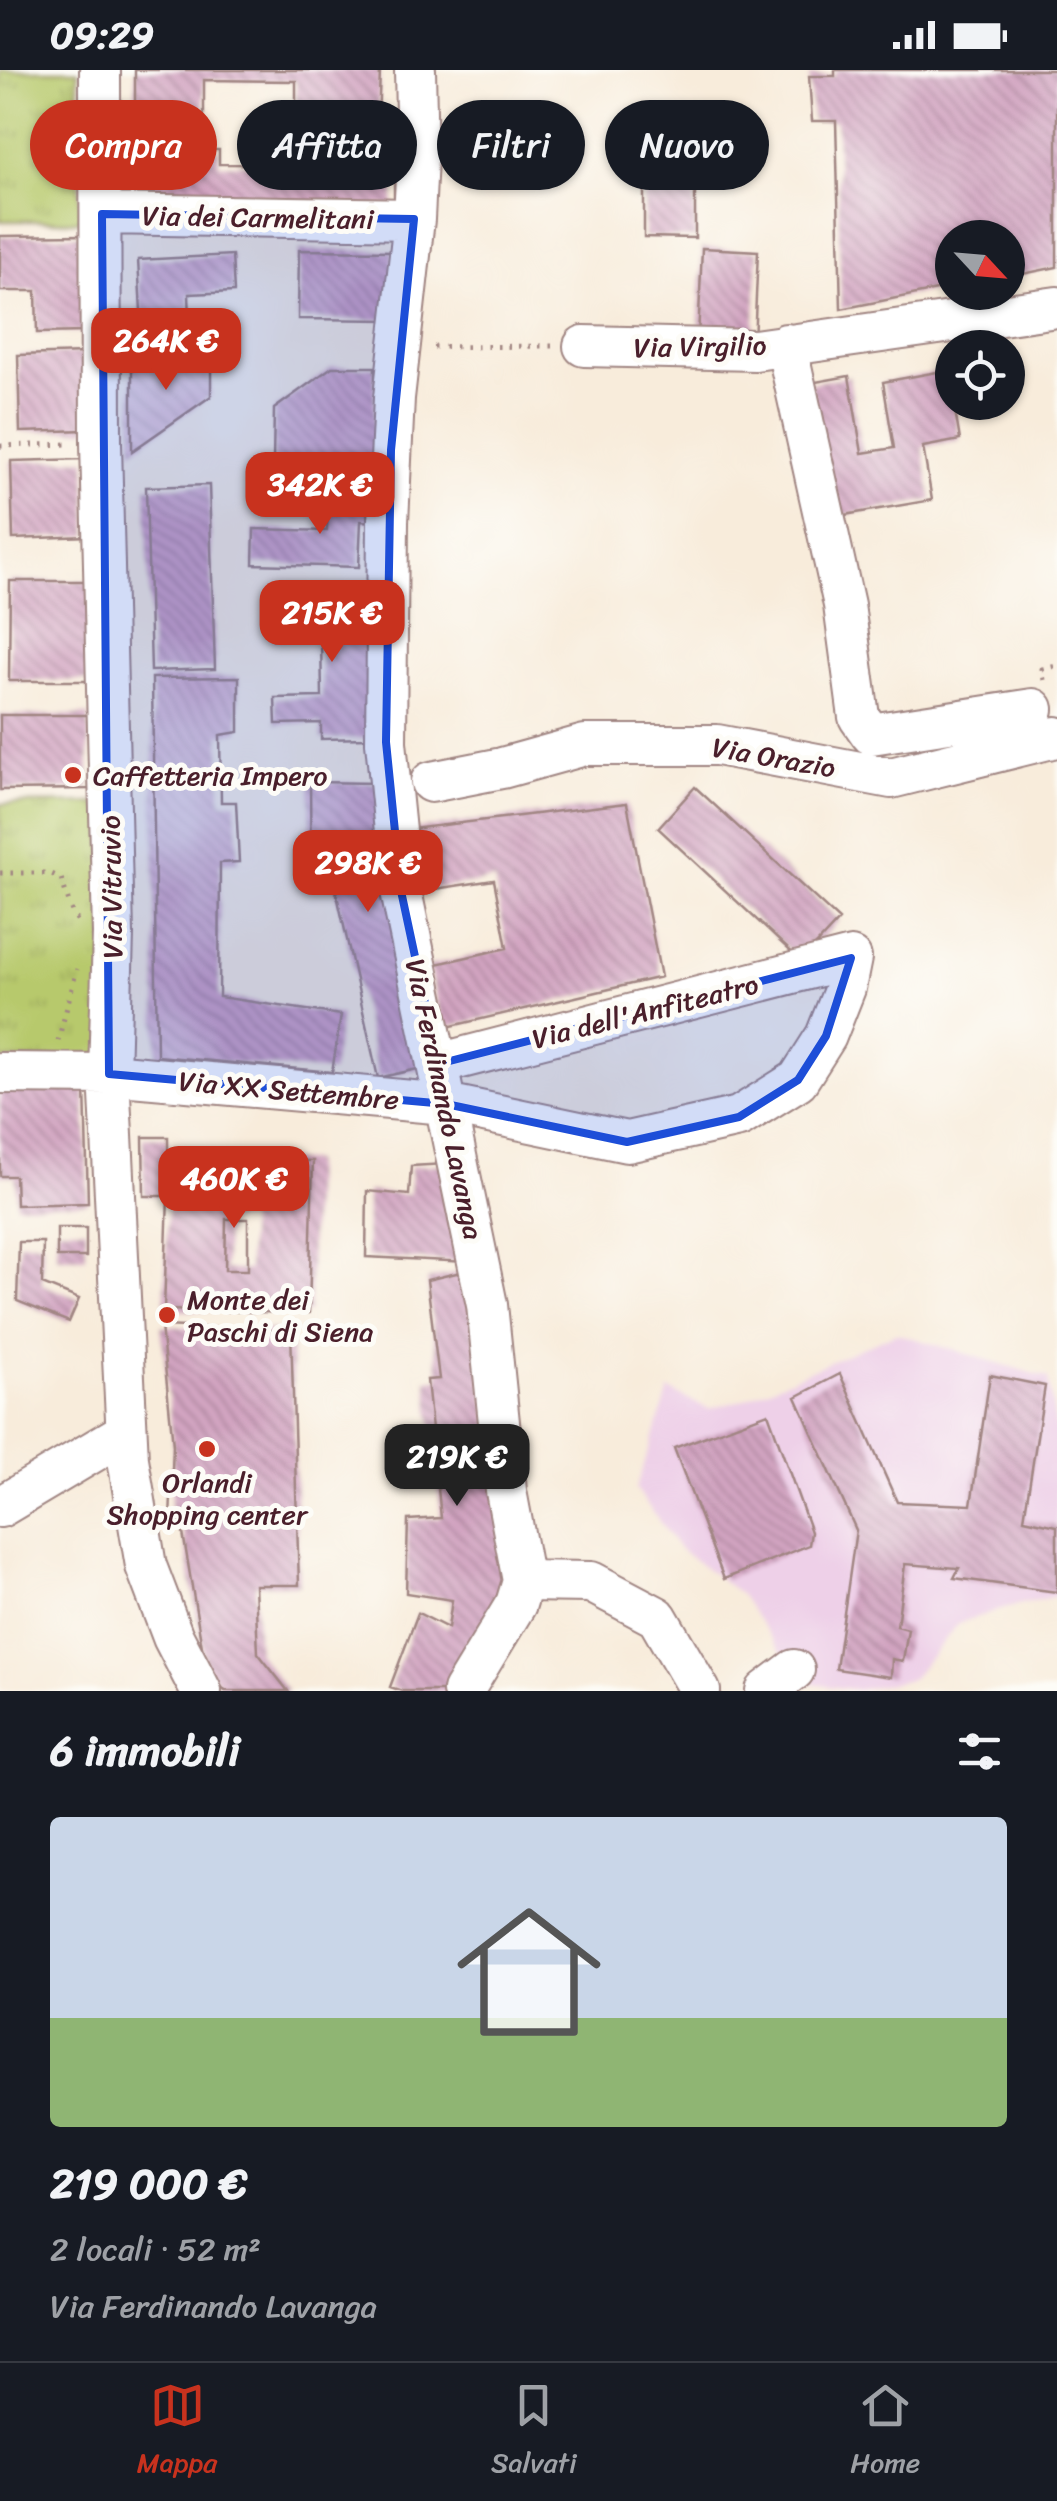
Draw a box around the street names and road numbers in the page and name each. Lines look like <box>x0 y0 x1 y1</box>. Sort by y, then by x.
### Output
street label: Via dei Carmelitani <box>142 191 376 244</box>
street label: Via Virgilio <box>633 321 767 372</box>
street label: Via Orazio <box>708 723 840 792</box>
street label: Via Vitruvio <box>86 815 137 959</box>
street label: Via Ferdinando Lavanga <box>391 954 498 1244</box>
street label: Via dell'Anfiteatro <box>527 960 764 1063</box>
street label: Via XX Settembre <box>177 1056 401 1125</box>

